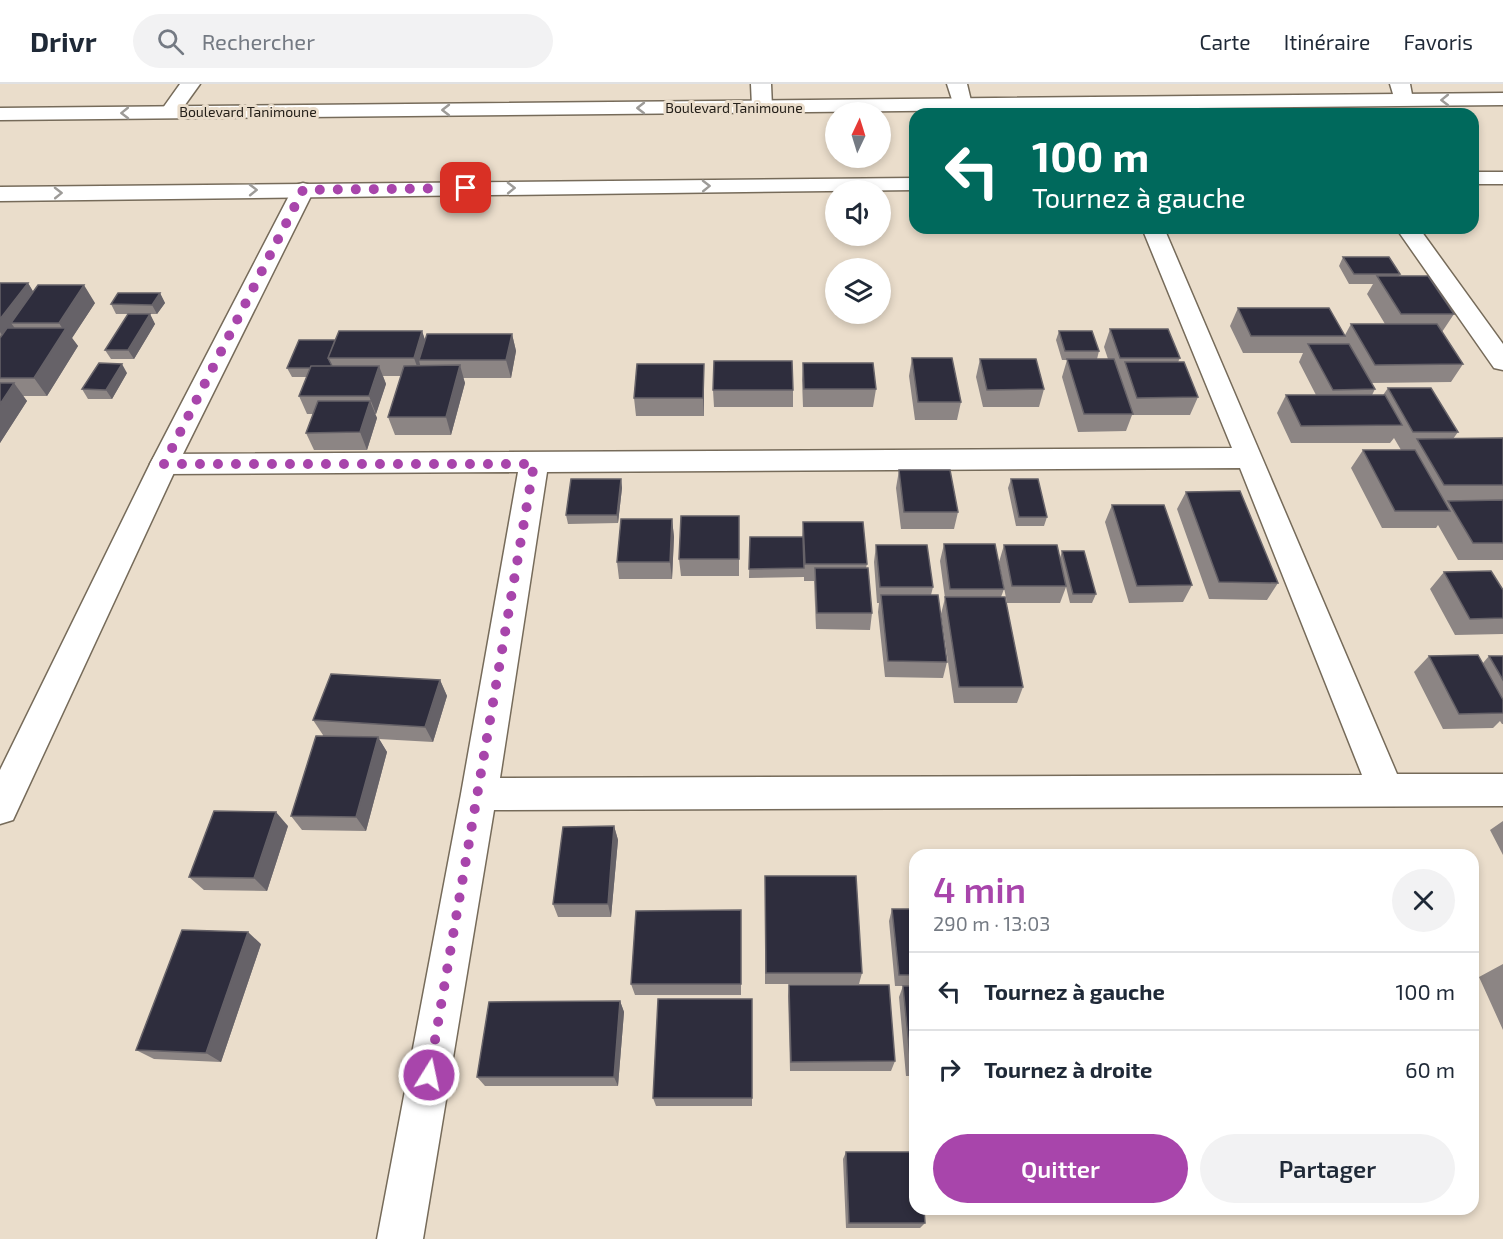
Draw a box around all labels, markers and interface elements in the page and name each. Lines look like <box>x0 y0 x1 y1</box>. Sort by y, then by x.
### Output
search box <box>133 14 553 68</box>
text: Drivr <box>30 24 97 58</box>
icon: search <box>154 25 187 58</box>
text: Rechercher <box>202 28 315 54</box>
text: Carte <box>1199 29 1251 54</box>
text: Itinéraire <box>1284 29 1370 54</box>
text: Favoris <box>1403 29 1473 54</box>
one-way arrow <box>1440 93 1449 106</box>
street label: Boulevard Tanimoune <box>665 99 803 116</box>
one-way arrow <box>636 102 645 114</box>
north arrow <box>825 102 891 168</box>
map controls <box>825 102 891 324</box>
street label: Boulevard Tanimoune <box>179 103 317 120</box>
one-way arrow <box>441 104 450 116</box>
one-way arrow <box>120 106 129 119</box>
text: 100 m <box>1032 130 1149 180</box>
icon: left <box>933 132 1011 210</box>
pin <box>440 162 491 213</box>
icon: arrive <box>449 171 482 204</box>
one-way arrow <box>702 180 711 192</box>
button: sound <box>825 180 891 246</box>
text: Tournez à gauche <box>1032 181 1246 213</box>
one-way arrow <box>507 182 516 194</box>
one-way arrow <box>249 184 258 197</box>
one-way arrow <box>54 187 63 199</box>
button: layers <box>825 258 891 324</box>
text: 4 min <box>933 867 1026 910</box>
button: close <box>1392 869 1455 932</box>
text: 290 m · 13:03 <box>933 911 1050 935</box>
icon: left <box>933 975 966 1008</box>
text: Tournez à gauche <box>984 978 1165 1004</box>
text: 100 m <box>1396 978 1455 1004</box>
position arrow <box>397 1043 461 1107</box>
icon: right <box>933 1053 966 1086</box>
text: Tournez à droite <box>984 1056 1153 1082</box>
text: 60 m <box>1405 1056 1455 1082</box>
button: Quitter <box>933 1134 1188 1203</box>
button: Partager <box>1200 1134 1455 1203</box>

